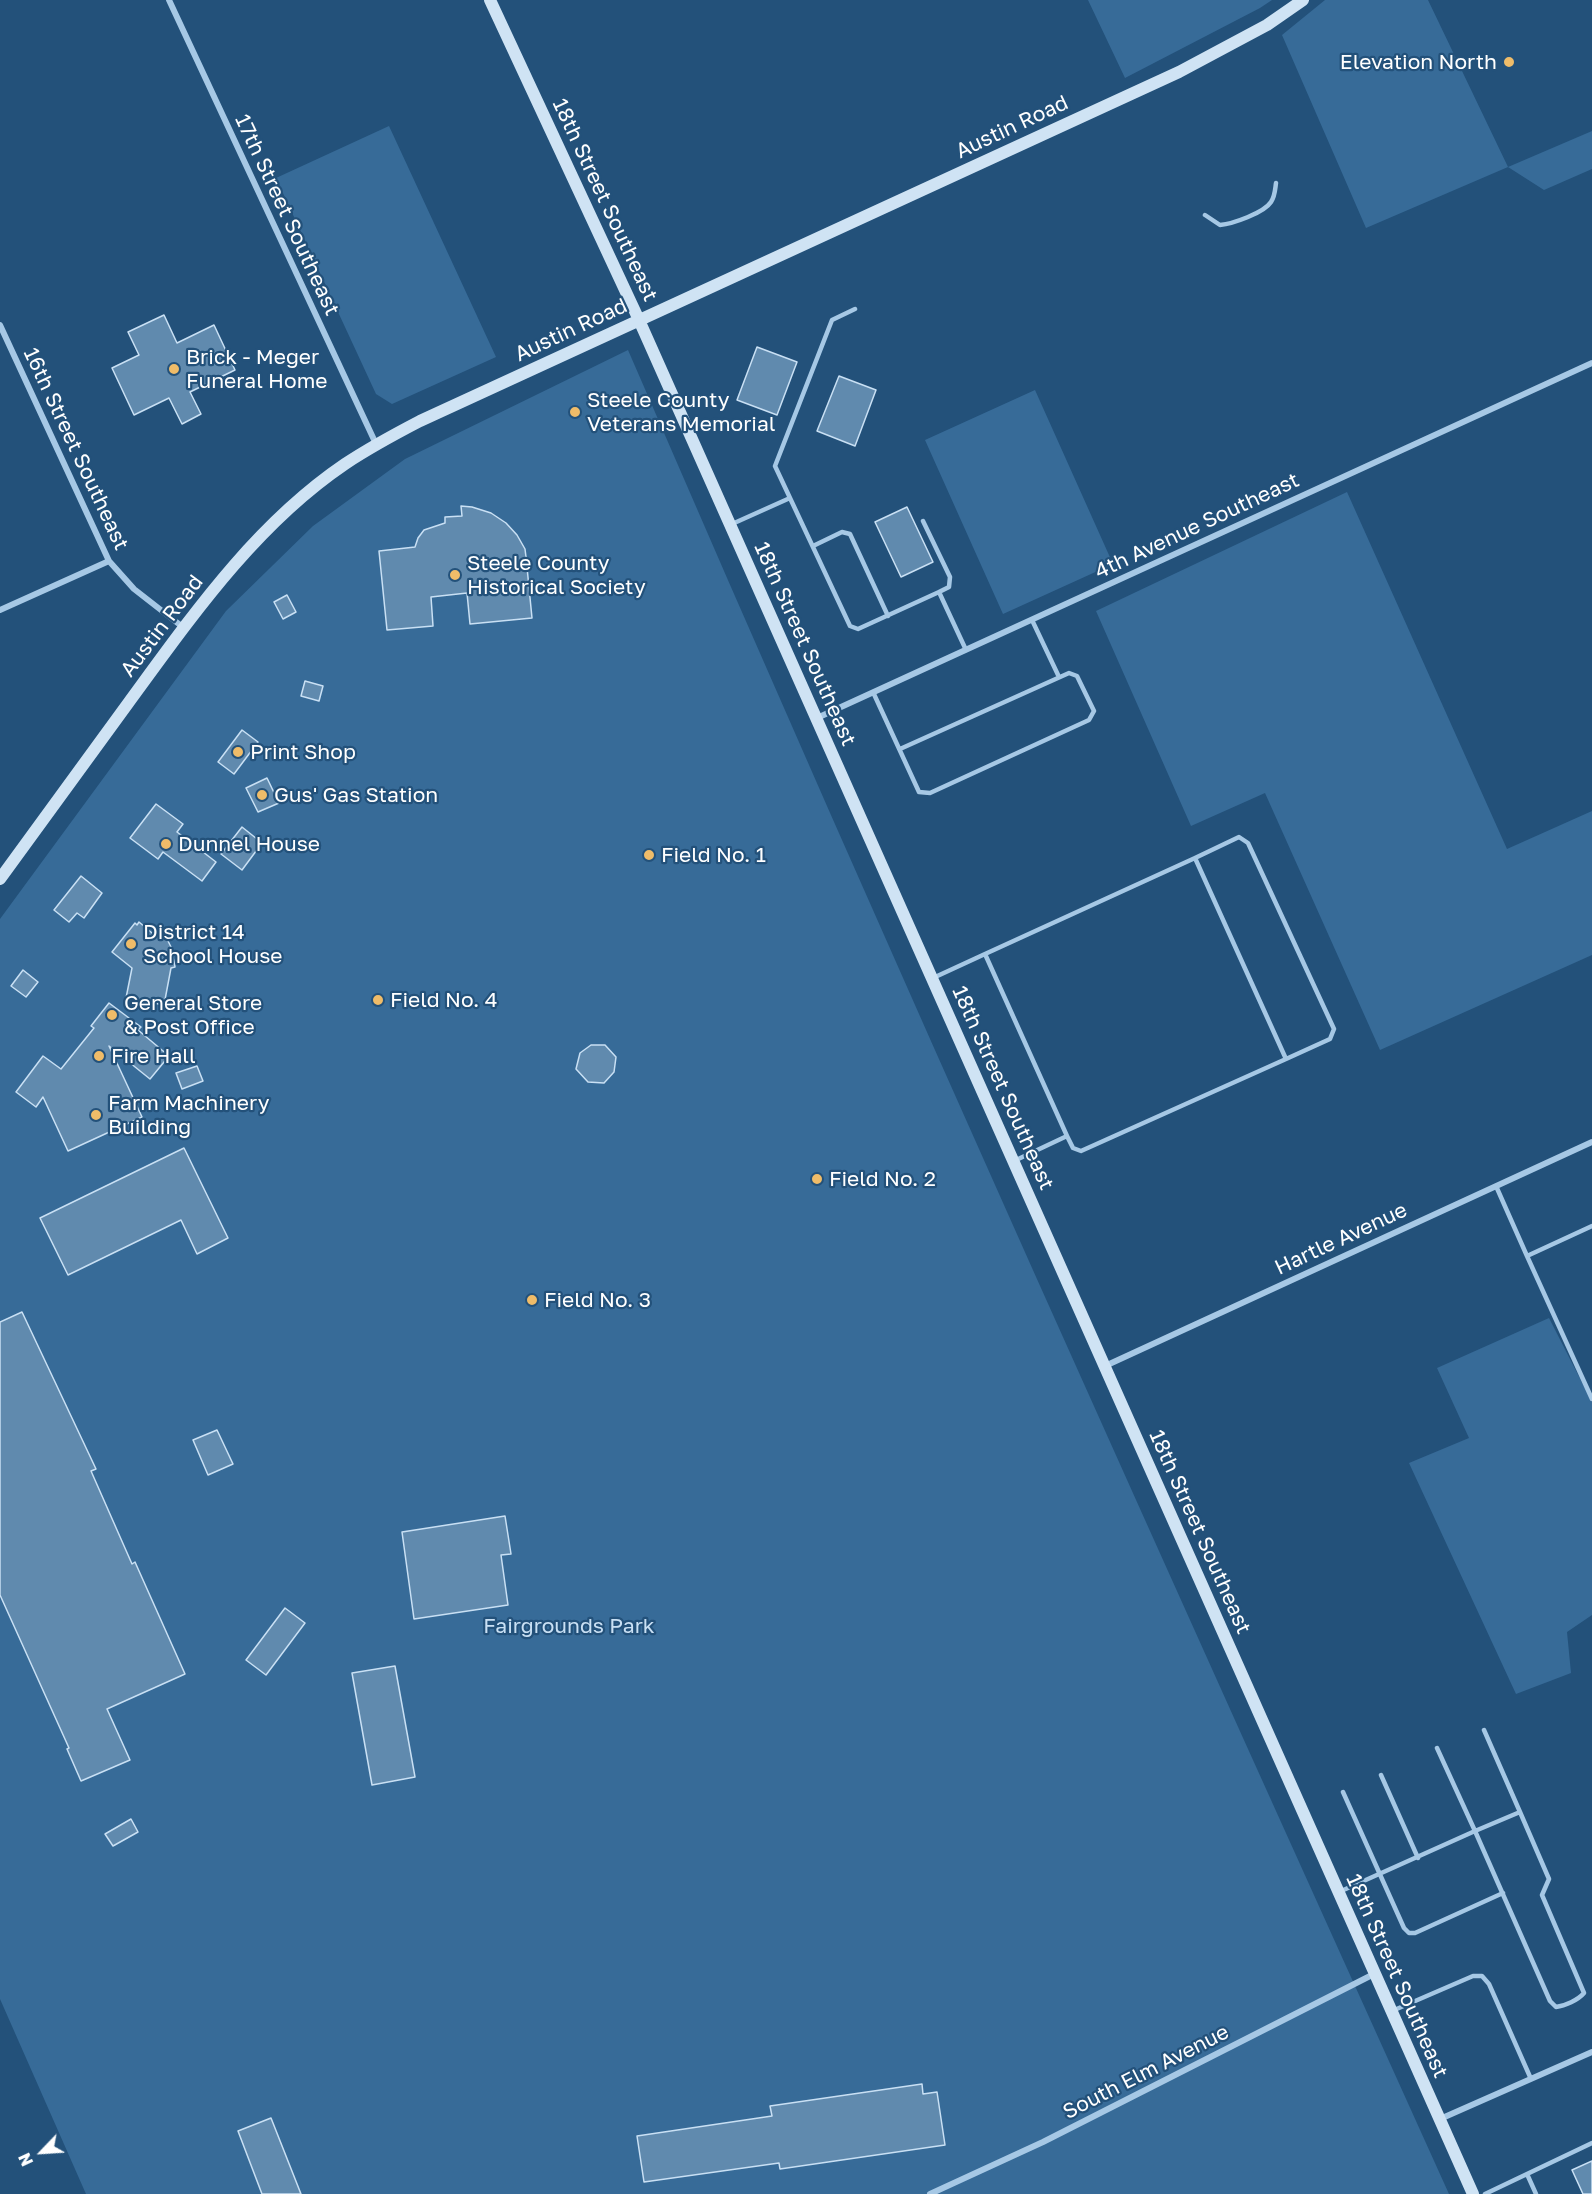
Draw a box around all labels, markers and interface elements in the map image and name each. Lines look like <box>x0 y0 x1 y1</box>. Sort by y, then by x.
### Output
place label: Elevation North <box>1340 49 1497 75</box>
marker: Elevation North <box>1502 55 1516 69</box>
street label: Austin Road <box>952 90 1072 164</box>
street label: 18th Street Southeast <box>547 95 663 305</box>
street label: 17th Street Southeast <box>229 110 345 320</box>
street label: Austin Road <box>511 293 631 367</box>
street label: 16th Street Southeast <box>18 344 134 554</box>
place label: Brick - Meger Funeral Home <box>186 344 327 394</box>
marker: Brick - Meger Funeral Home <box>167 362 181 376</box>
place label: Steele County Veterans Memorial <box>587 387 776 437</box>
marker: Steele County Veterans Memorial <box>568 405 582 419</box>
street label: 4th Avenue Southeast <box>1091 468 1303 584</box>
street label: 18th Street Southeast <box>749 538 861 750</box>
place label: Steele County Historical Society <box>467 550 646 600</box>
marker: Steele County Historical Society <box>448 568 462 582</box>
street label: Austin Road <box>115 570 209 682</box>
place label: Print Shop <box>250 739 356 765</box>
marker: Print Shop <box>231 745 245 759</box>
place label: Gus' Gas Station <box>274 782 438 808</box>
marker: Gus' Gas Station <box>255 788 269 802</box>
place label: Dunnel House <box>178 831 320 857</box>
marker: Dunnel House <box>159 837 173 851</box>
place label: Field No. 1 <box>661 842 766 868</box>
marker: Field No. 1 <box>642 848 656 862</box>
place label: District 14 School House <box>143 919 283 969</box>
marker: District 14 School House <box>124 937 138 951</box>
street label: 18th Street Southeast <box>947 982 1059 1194</box>
place label: Field No. 4 <box>390 987 497 1013</box>
place label: General Store & Post Office <box>124 990 262 1040</box>
marker: Field No. 4 <box>371 993 385 1007</box>
marker: General Store & Post Office <box>105 1008 119 1022</box>
place label: Fire Hall <box>111 1043 196 1069</box>
marker: Fire Hall <box>92 1049 106 1063</box>
place label: Farm Machinery Building <box>108 1090 270 1140</box>
marker: Farm Machinery Building <box>89 1108 103 1122</box>
place label: Field No. 2 <box>829 1166 936 1192</box>
marker: Field No. 2 <box>810 1172 824 1186</box>
street label: Hartle Avenue <box>1271 1197 1411 1281</box>
place label: Field No. 3 <box>544 1287 651 1313</box>
marker: Field No. 3 <box>525 1293 539 1307</box>
street label: 18th Street Southeast <box>1144 1426 1256 1638</box>
park label: Fairgrounds Park <box>483 1613 655 1639</box>
street label: 18th Street Southeast <box>1341 1870 1453 2082</box>
street label: South Elm Avenue <box>1059 2019 1233 2125</box>
north arrow <box>12 2122 72 2182</box>
text: N <box>14 2150 37 2169</box>

